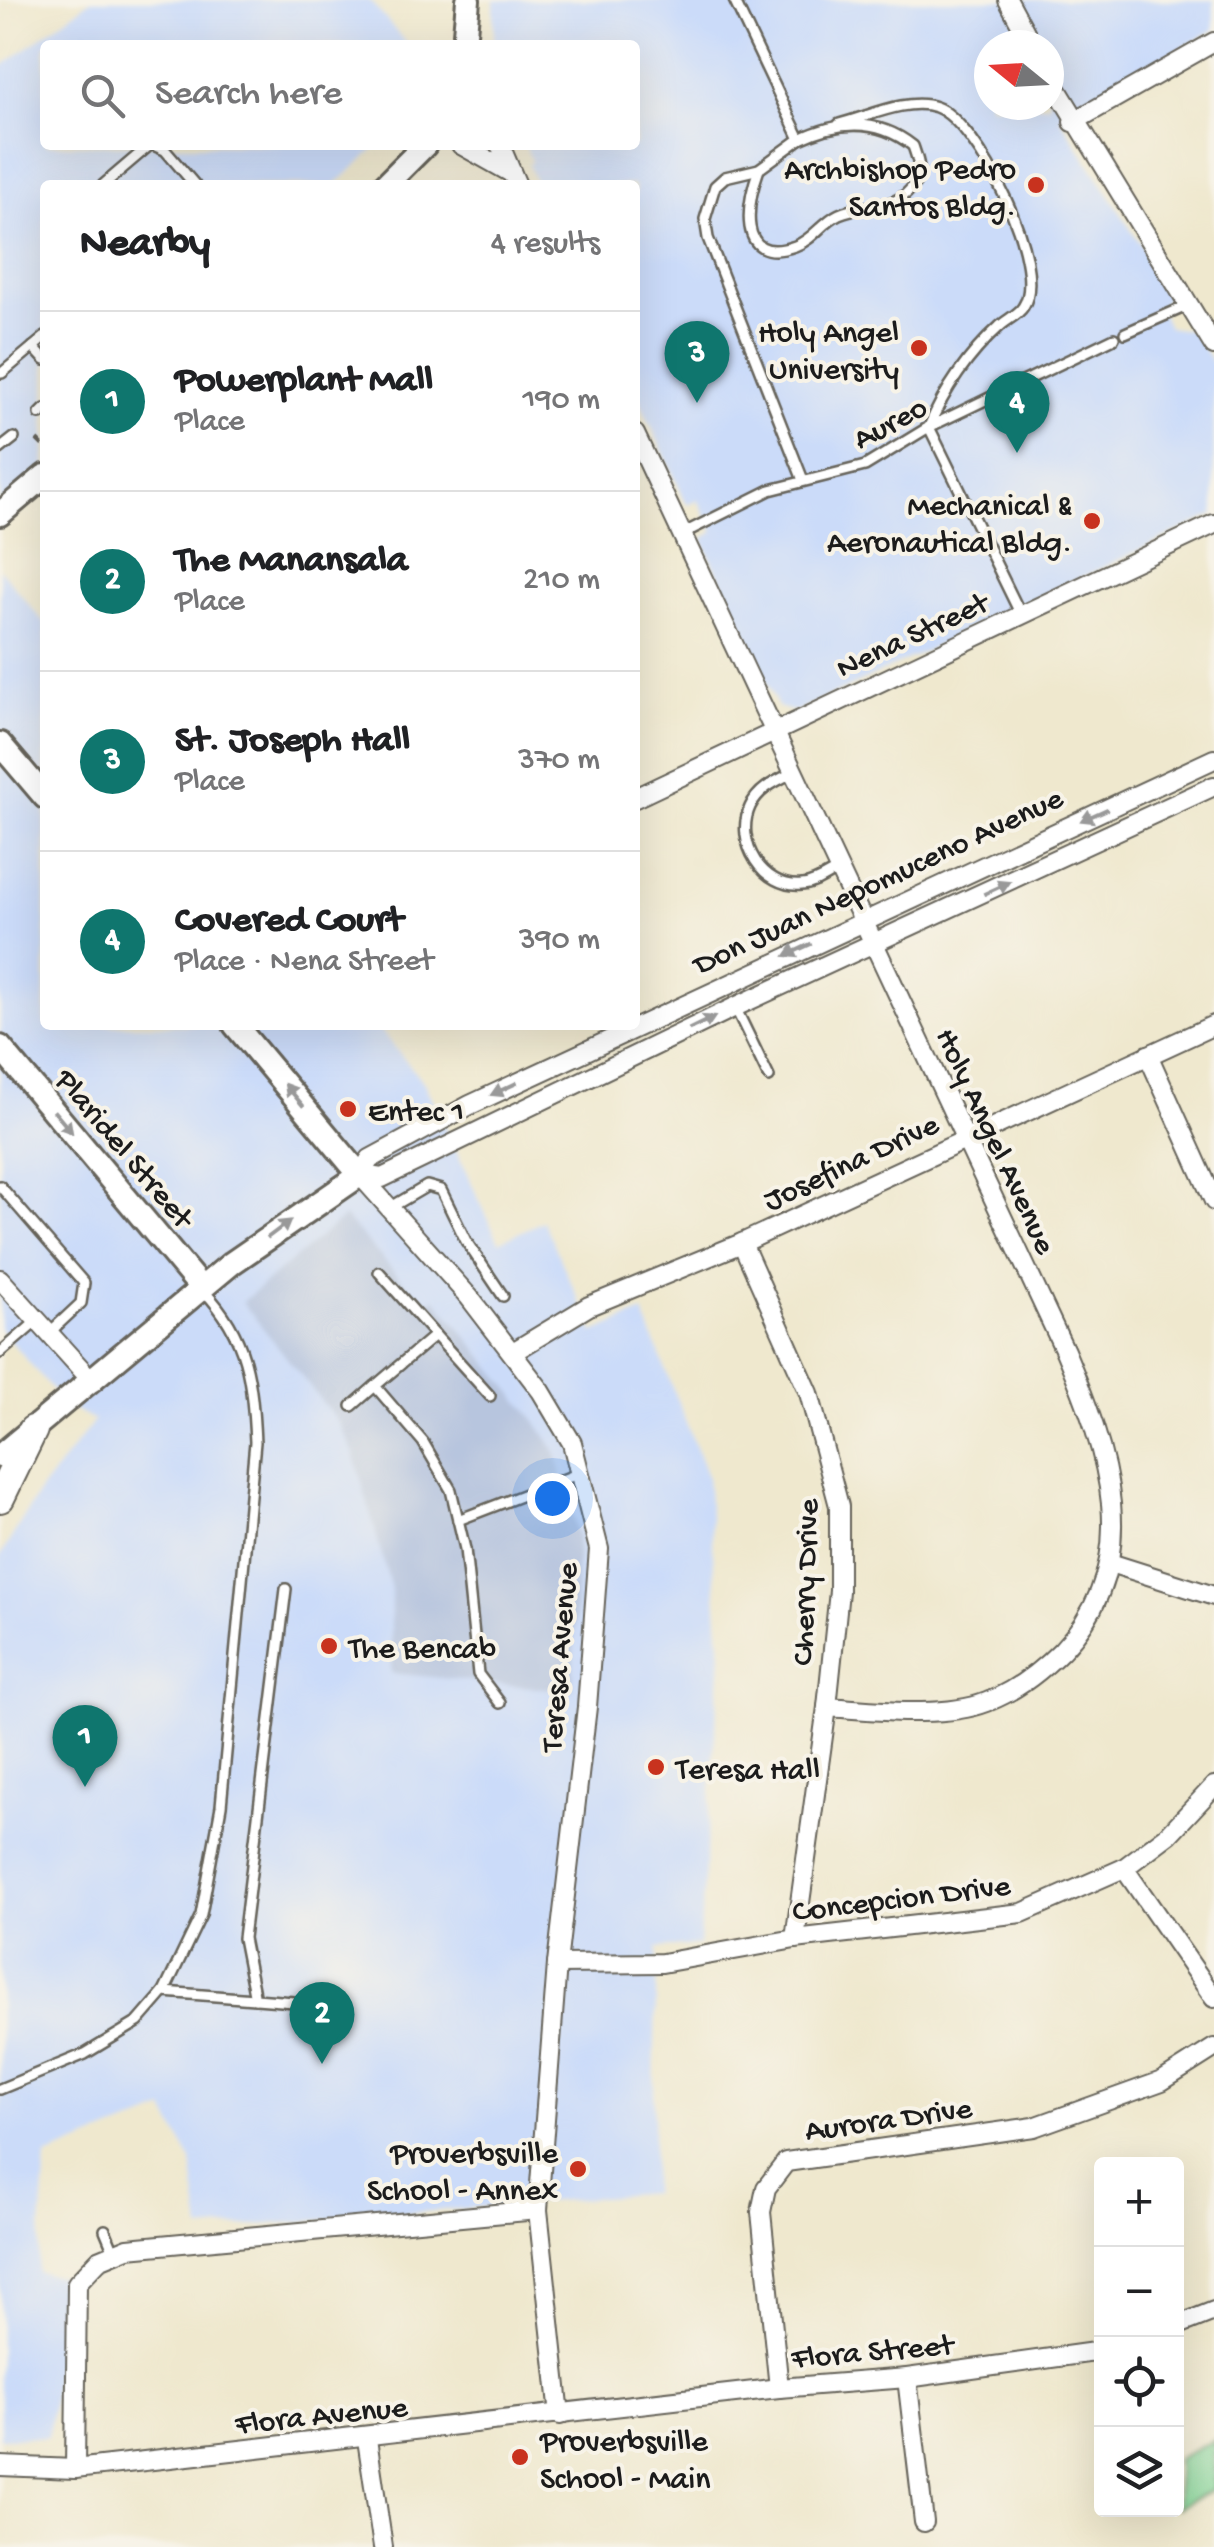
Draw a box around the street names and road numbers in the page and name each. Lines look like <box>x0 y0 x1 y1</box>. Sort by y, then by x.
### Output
street label: Aureo <box>848 390 935 461</box>
street label: Nena Street <box>831 585 998 689</box>
street label: Don Juan Nepomuceno Avenue <box>687 781 1070 987</box>
street label: Holy Angel Avenue <box>924 1023 1063 1262</box>
street label: Plaridel Street <box>44 1062 202 1240</box>
street label: Josefina Drive <box>758 1107 946 1222</box>
street label: Cherry Drive <box>786 1498 830 1666</box>
street label: Teresa Avenue <box>535 1561 589 1756</box>
street label: Concepcion Drive <box>790 1869 1013 1933</box>
street label: Aurora Drive <box>803 2091 975 2152</box>
street label: Flora Street <box>789 2328 958 2380</box>
street label: Flora Avenue <box>233 2390 410 2446</box>

